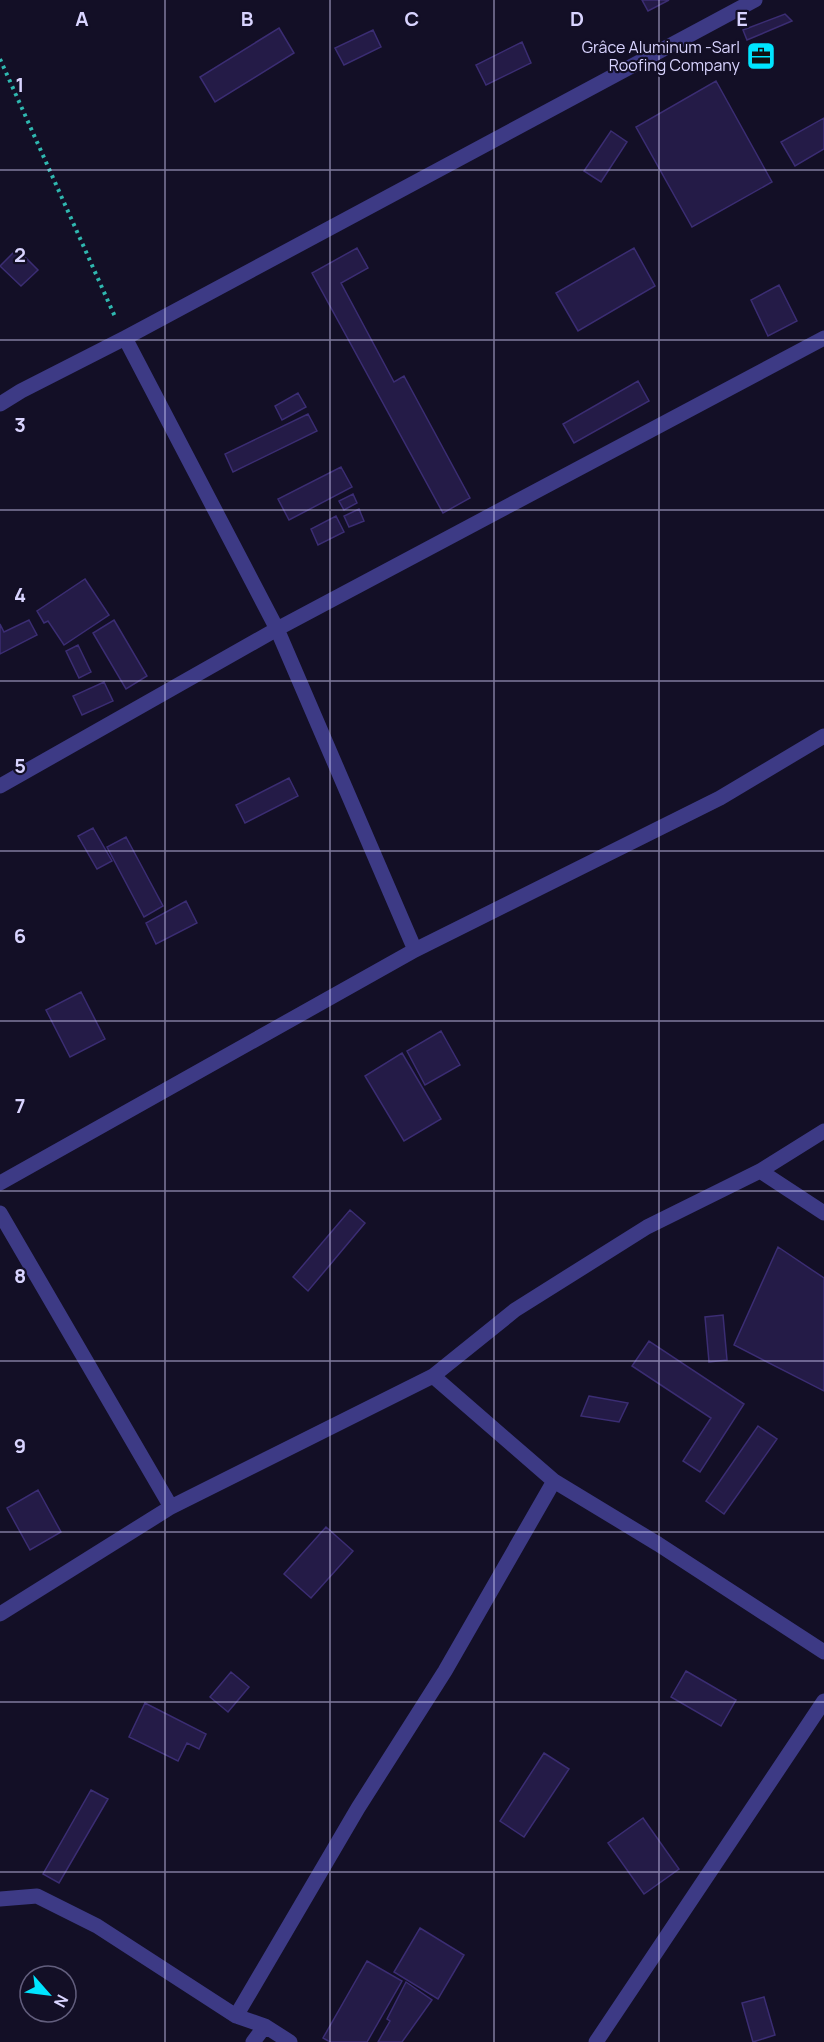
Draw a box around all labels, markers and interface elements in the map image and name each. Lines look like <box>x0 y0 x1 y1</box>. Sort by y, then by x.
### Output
text: A <box>75 5 89 32</box>
text: B <box>241 5 254 32</box>
text: C <box>405 5 419 32</box>
text: D <box>570 5 584 32</box>
text: E <box>736 5 748 32</box>
place label: Grâce Aluminum -Sarl Roofing Company <box>582 36 741 76</box>
office icon: Grâce Aluminum -Sarl Roofing Company <box>745 40 777 72</box>
text: 1 <box>16 71 24 98</box>
text: 2 <box>14 241 26 268</box>
text: 3 <box>14 411 26 438</box>
text: 4 <box>14 581 26 608</box>
text: 5 <box>14 752 26 779</box>
text: 6 <box>14 922 26 949</box>
text: 7 <box>15 1092 25 1119</box>
text: 8 <box>14 1262 26 1289</box>
text: 9 <box>14 1432 26 1459</box>
north arrow <box>18 1964 78 2024</box>
text: N <box>49 1991 74 2011</box>

